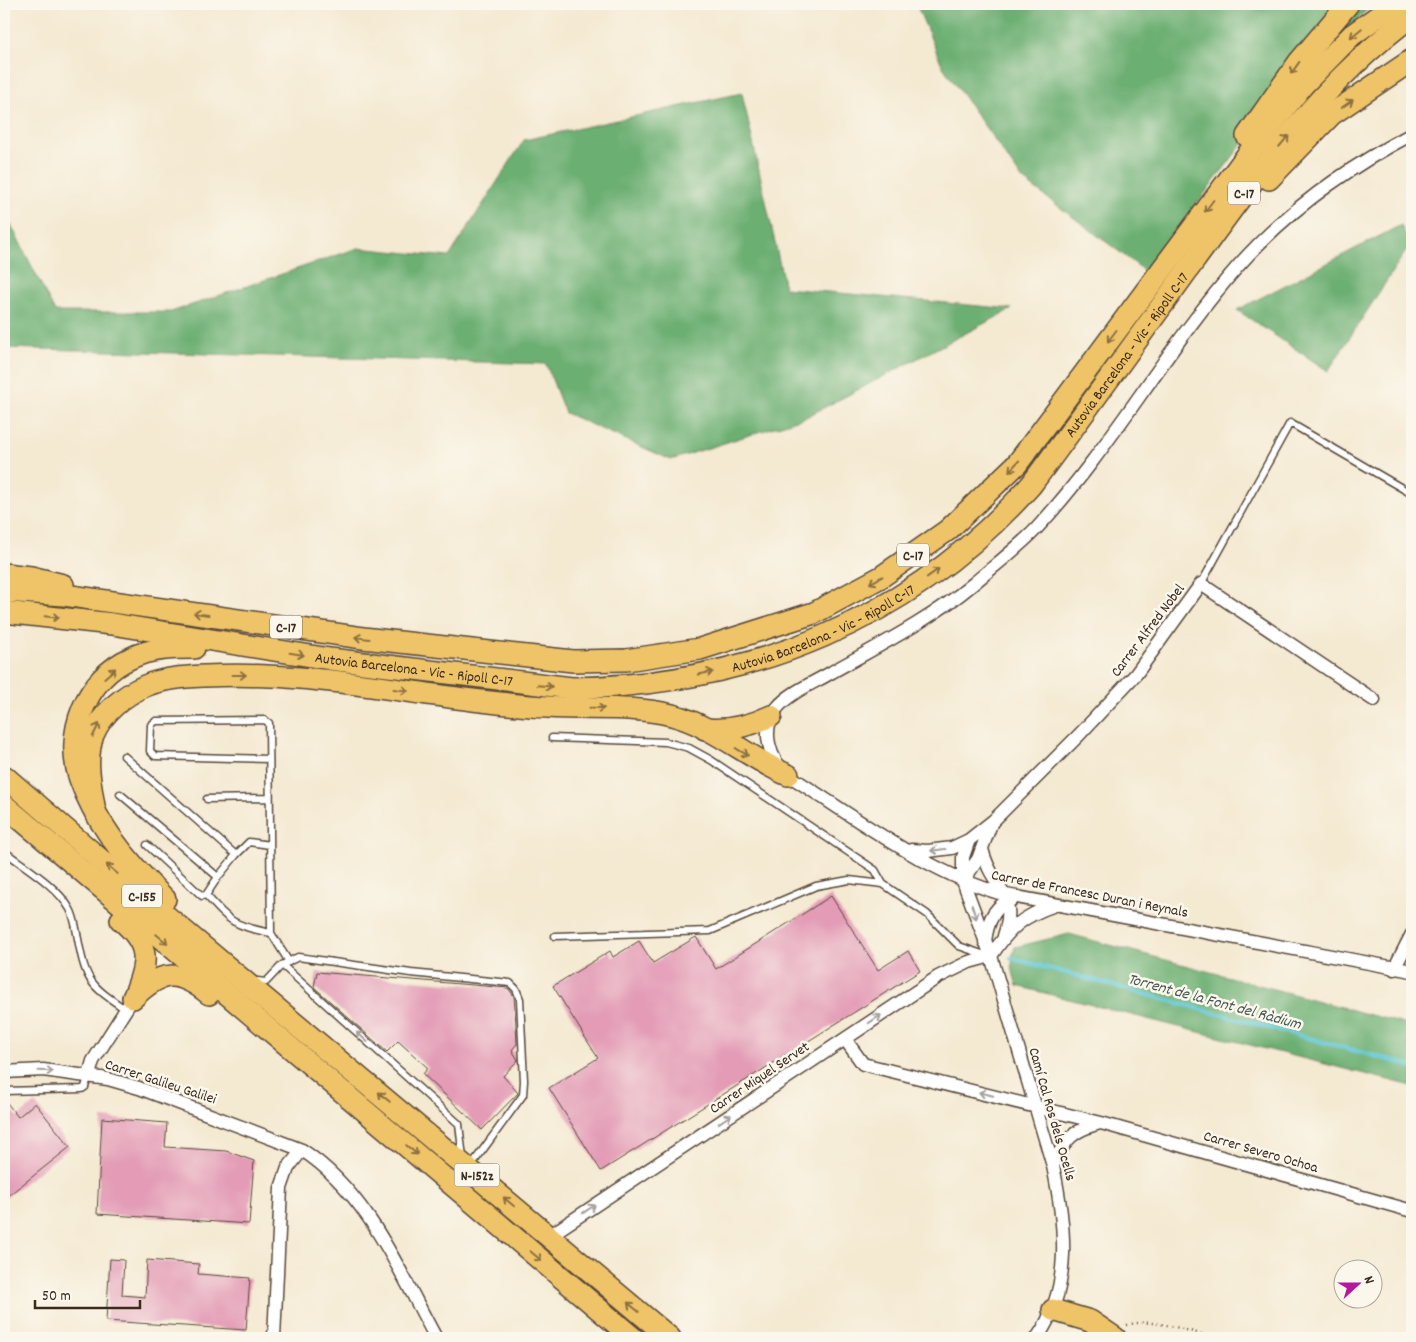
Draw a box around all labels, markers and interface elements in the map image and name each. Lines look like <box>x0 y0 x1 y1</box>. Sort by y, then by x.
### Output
one-way arrow <box>1349 27 1362 38</box>
one-way arrow <box>1289 61 1300 74</box>
one-way arrow <box>1340 99 1354 109</box>
one-way arrow <box>1278 135 1289 148</box>
road number: C-17 <box>1228 182 1260 204</box>
one-way arrow <box>1204 199 1215 212</box>
street label: Autovia Barcelona - Vic - Ripoll C-17 <box>1061 268 1195 443</box>
one-way arrow <box>1107 329 1117 343</box>
one-way arrow <box>1008 460 1020 472</box>
road number: C-17 <box>897 544 929 566</box>
one-way arrow <box>926 568 939 579</box>
one-way arrow <box>868 575 883 585</box>
street label: Autovia Barcelona - Vic - Ripoll C-17 <box>729 580 920 680</box>
street label: Carrer Alfred Nobel <box>1106 580 1191 682</box>
one-way arrow <box>193 609 209 619</box>
one-way arrow <box>44 612 60 622</box>
road number: C-17 <box>270 616 302 638</box>
one-way arrow <box>354 632 370 642</box>
street label: Autovia Barcelona - Vic - Ripoll C-17 <box>313 648 514 694</box>
one-way arrow <box>289 649 305 659</box>
one-way arrow <box>103 667 116 678</box>
one-way arrow <box>698 668 714 677</box>
one-way arrow <box>231 670 247 680</box>
one-way arrow <box>537 681 553 691</box>
one-way arrow <box>393 685 409 695</box>
one-way arrow <box>589 703 605 713</box>
one-way arrow <box>92 723 102 738</box>
one-way arrow <box>735 747 749 757</box>
one-way arrow <box>931 845 947 855</box>
one-way arrow <box>105 864 118 875</box>
street label: Carrer de Francesc Duran i Reynals <box>989 865 1190 925</box>
road number: C-155 <box>122 884 162 908</box>
one-way arrow <box>969 903 979 919</box>
one-way arrow <box>155 933 168 944</box>
water label: Torrent de la Font del Ràdium <box>1125 968 1304 1037</box>
one-way arrow <box>868 1014 882 1025</box>
one-way arrow <box>355 1031 368 1043</box>
street label: Carrer Miquel Servet <box>706 1037 815 1120</box>
street label: Camí Cal Ros dels Ocells <box>1022 1045 1081 1184</box>
street label: Carrer Galileu Galilei <box>102 1055 219 1111</box>
one-way arrow <box>38 1066 54 1075</box>
one-way arrow <box>979 1089 995 1098</box>
one-way arrow <box>378 1092 391 1103</box>
one-way arrow <box>718 1114 732 1124</box>
street label: Carrer Severo Ochoa <box>1201 1126 1321 1180</box>
one-way arrow <box>405 1145 418 1156</box>
road number: N-152z <box>454 1164 500 1186</box>
one-way arrow <box>502 1196 515 1208</box>
one-way arrow <box>582 1204 596 1214</box>
one-way arrow <box>529 1250 542 1261</box>
north arrow <box>1334 1260 1384 1310</box>
text: N <box>1358 1273 1379 1287</box>
scale bar <box>35 1277 140 1309</box>
text: 50 m <box>42 1286 71 1308</box>
one-way arrow <box>627 1301 640 1312</box>

